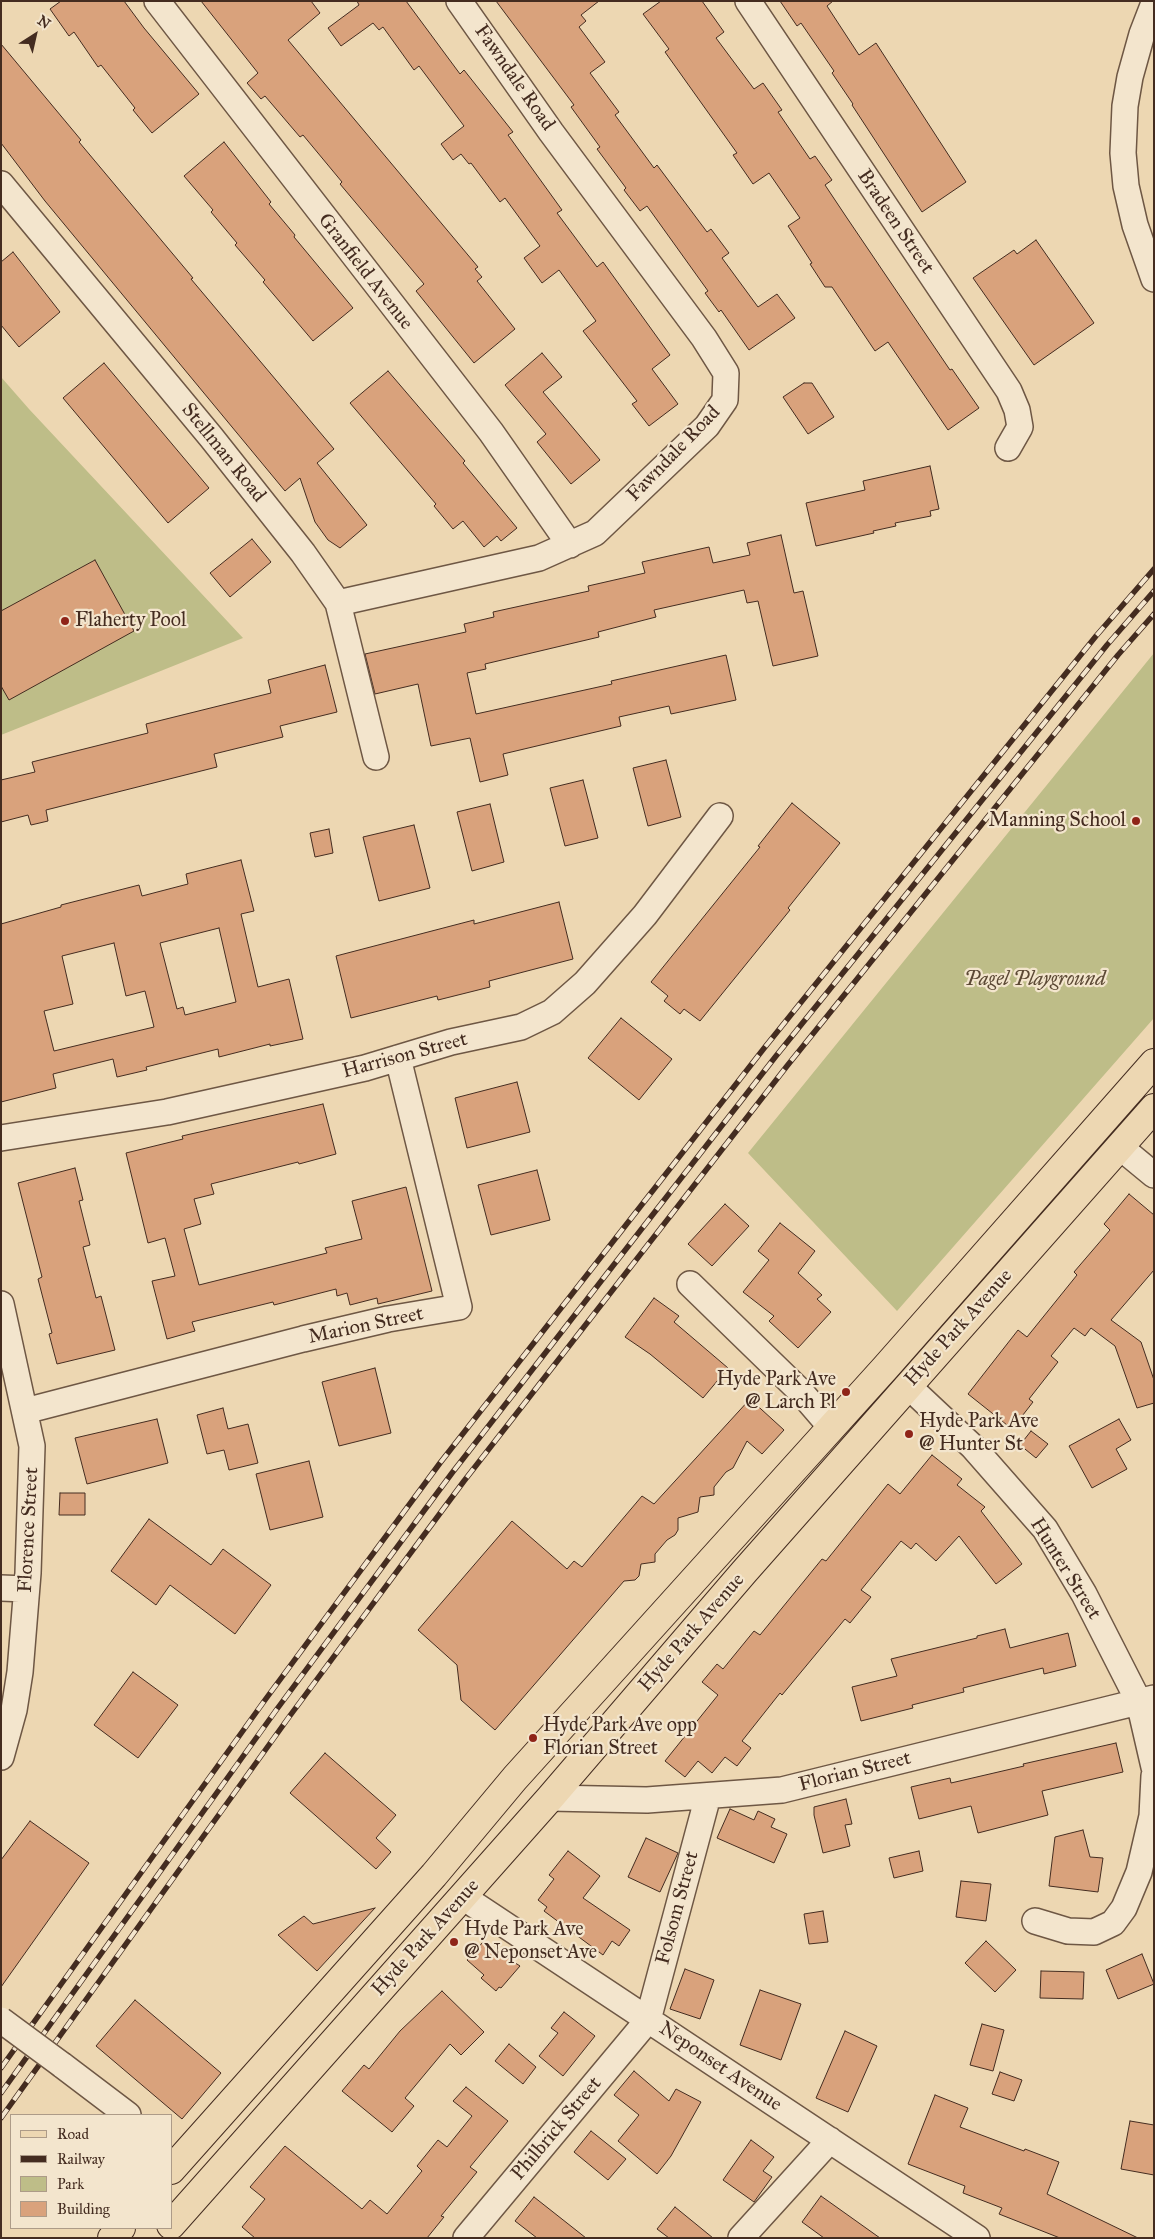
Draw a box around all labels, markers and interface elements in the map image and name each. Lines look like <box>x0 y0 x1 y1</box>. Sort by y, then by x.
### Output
north arrow <box>10 10 60 60</box>
text: N <box>34 12 54 33</box>
street label: Fawndale Road <box>469 20 559 136</box>
street label: Bradeen Street <box>851 165 939 279</box>
street label: Granfield Avenue <box>312 209 418 335</box>
street label: Stellman Road <box>176 399 270 507</box>
street label: Fawndale Road <box>622 401 726 507</box>
place label: Flaherty Pool <box>75 609 186 633</box>
marker: Flaherty Pool <box>59 615 71 627</box>
place label: Manning School <box>989 809 1126 833</box>
marker: Manning School <box>1130 815 1142 827</box>
park label: Pagel Playground <box>964 968 1106 992</box>
street label: Harrison Street <box>340 1028 470 1084</box>
street label: Hyde Park Avenue <box>900 1265 1018 1391</box>
street label: Marion Street <box>306 1302 426 1350</box>
place label: Hyde Park Ave @ Larch Pl <box>716 1368 836 1415</box>
marker: Hyde Park Ave @ Larch Pl <box>840 1386 852 1398</box>
place label: Hyde Park Ave @ Hunter St <box>919 1410 1039 1457</box>
marker: Hyde Park Ave @ Hunter St <box>903 1428 915 1440</box>
street label: Florence Street <box>14 1467 44 1593</box>
street label: Hunter Street <box>1024 1514 1106 1624</box>
street label: Hyde Park Avenue <box>634 1569 750 1697</box>
place label: Hyde Park Ave opp Florian Street <box>543 1714 697 1761</box>
marker: Hyde Park Ave opp Florian Street <box>527 1732 539 1744</box>
street label: Florian Street <box>796 1746 914 1798</box>
street label: Folsom Street <box>651 1849 705 1967</box>
street label: Hyde Park Avenue <box>367 1875 485 2001</box>
place label: Hyde Park Ave @ Neponset Ave <box>464 1918 597 1965</box>
marker: Hyde Park Ave @ Neponset Ave <box>448 1936 460 1948</box>
street label: Neponset Avenue <box>654 2017 786 2117</box>
street label: Philbrick Street <box>507 2072 607 2186</box>
legend <box>10 2114 172 2229</box>
text: Road <box>57 2125 89 2143</box>
text: Railway <box>57 2150 105 2168</box>
text: Park <box>57 2175 84 2193</box>
text: Building <box>57 2200 110 2218</box>

